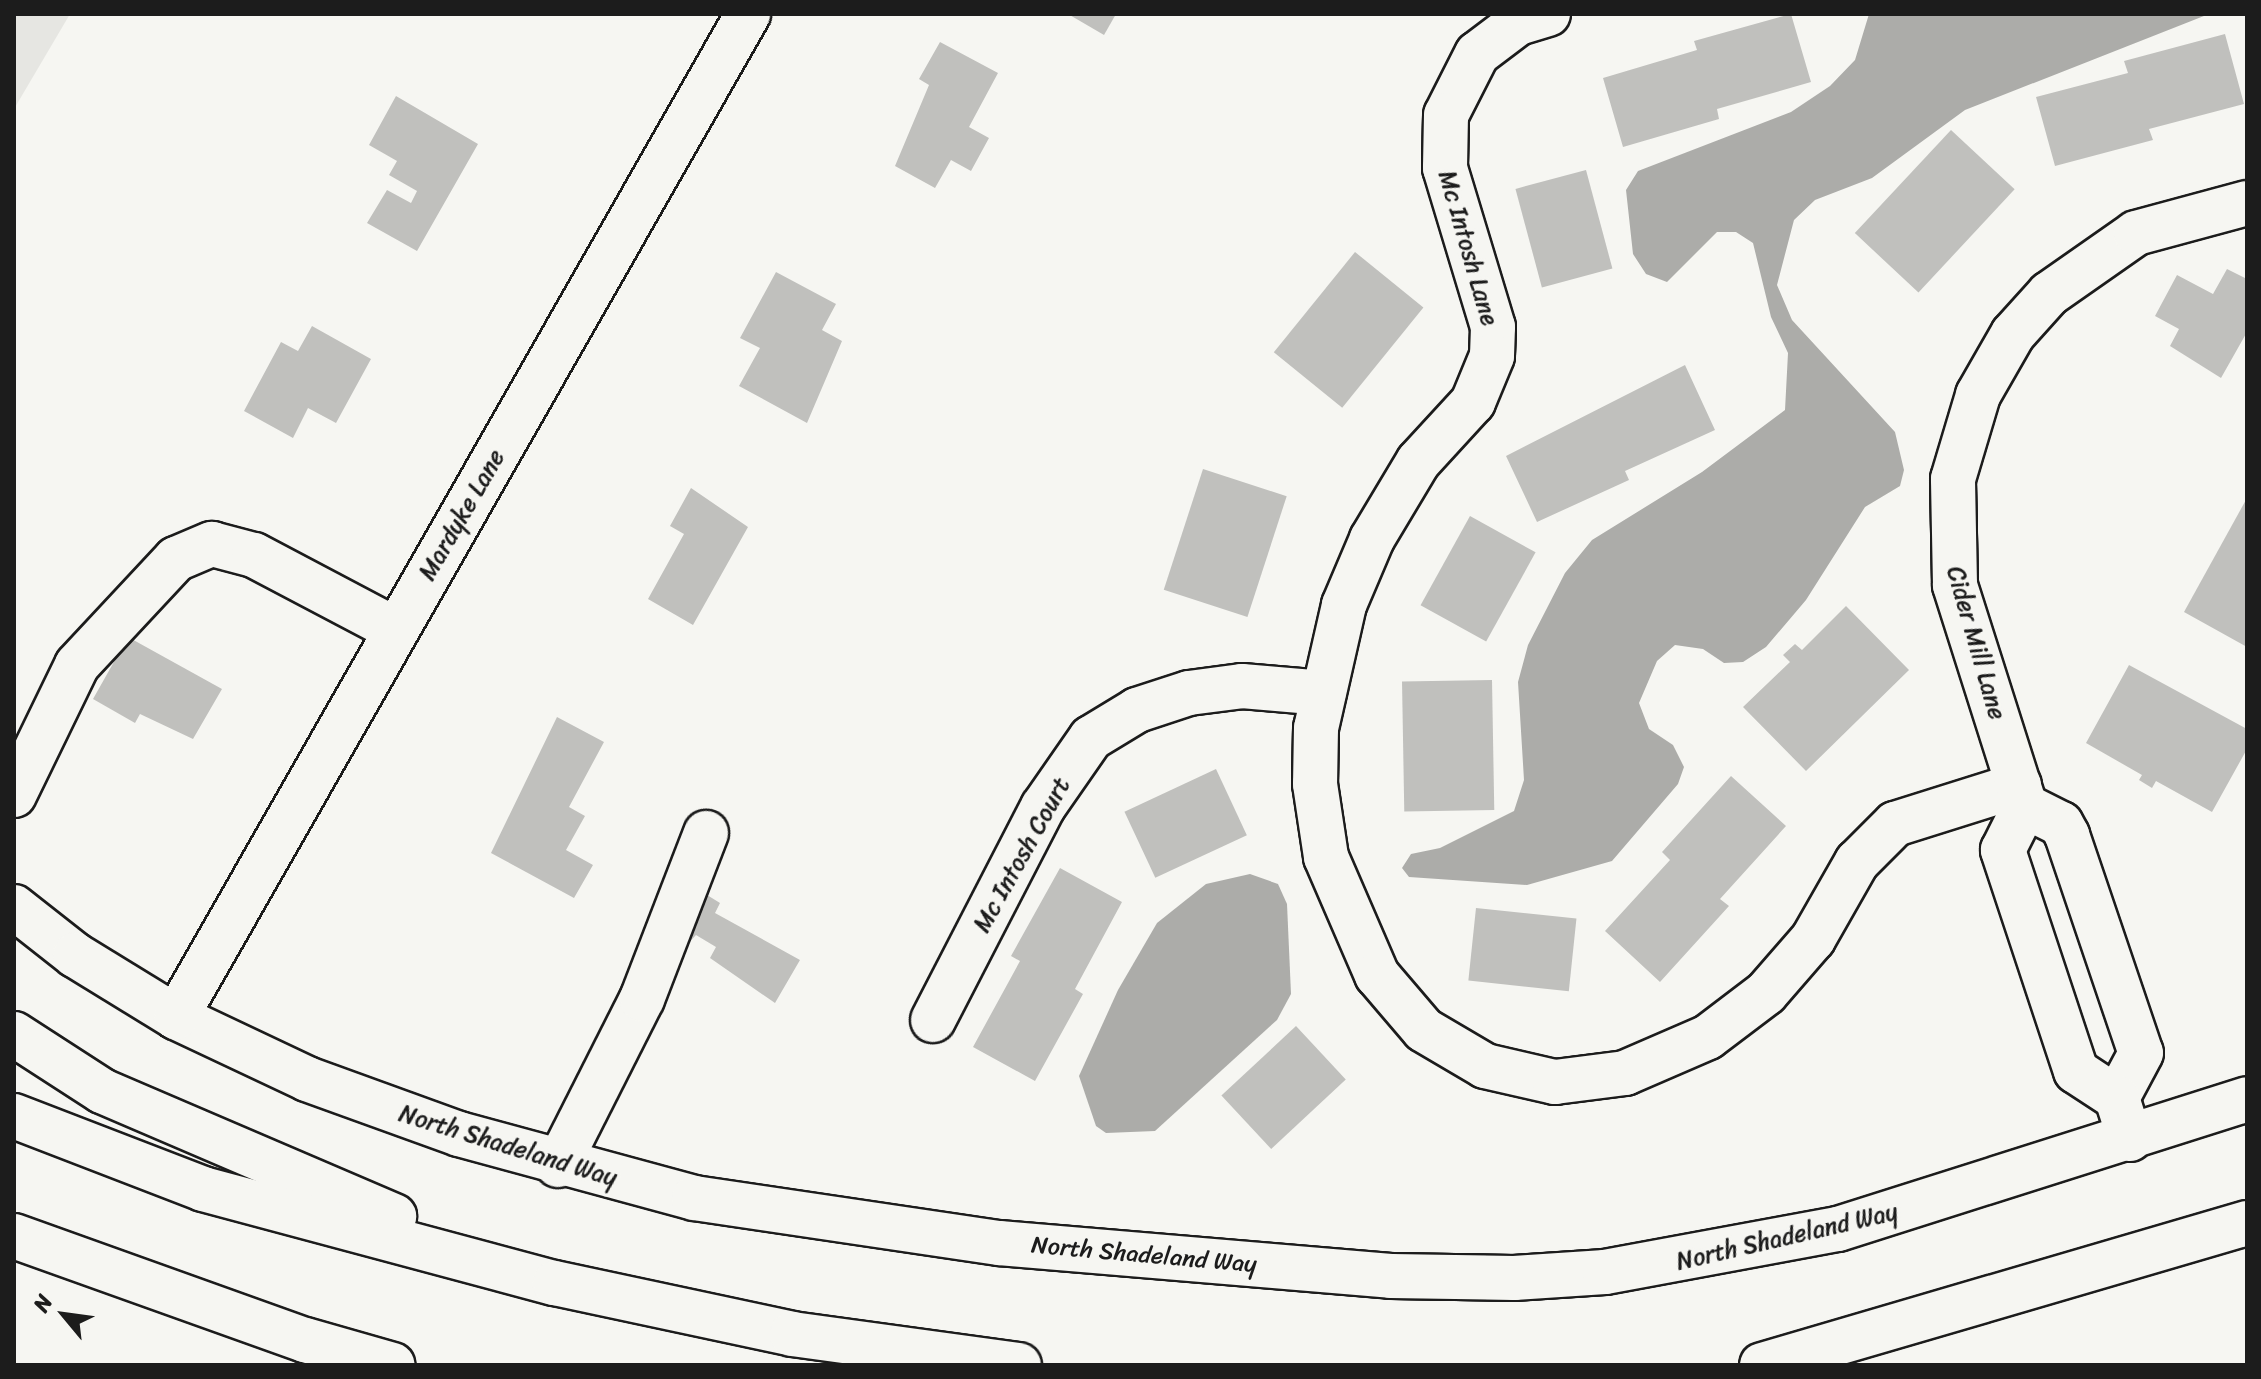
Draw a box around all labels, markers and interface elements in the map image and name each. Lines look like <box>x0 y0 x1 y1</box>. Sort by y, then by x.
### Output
street label: Mc Intosh Lane <box>1432 167 1504 329</box>
street label: Mardyke Lane <box>413 445 511 585</box>
street label: Cider Mill Lane <box>1940 563 2012 723</box>
street label: Mc Intosh Court <box>968 773 1076 937</box>
street label: North Shadeland Way <box>396 1099 620 1193</box>
street label: North Shadeland Way <box>1673 1198 1901 1276</box>
street label: North Shadeland Way <box>1030 1231 1258 1279</box>
north arrow <box>24 1275 104 1355</box>
text: N <box>22 1287 63 1319</box>

